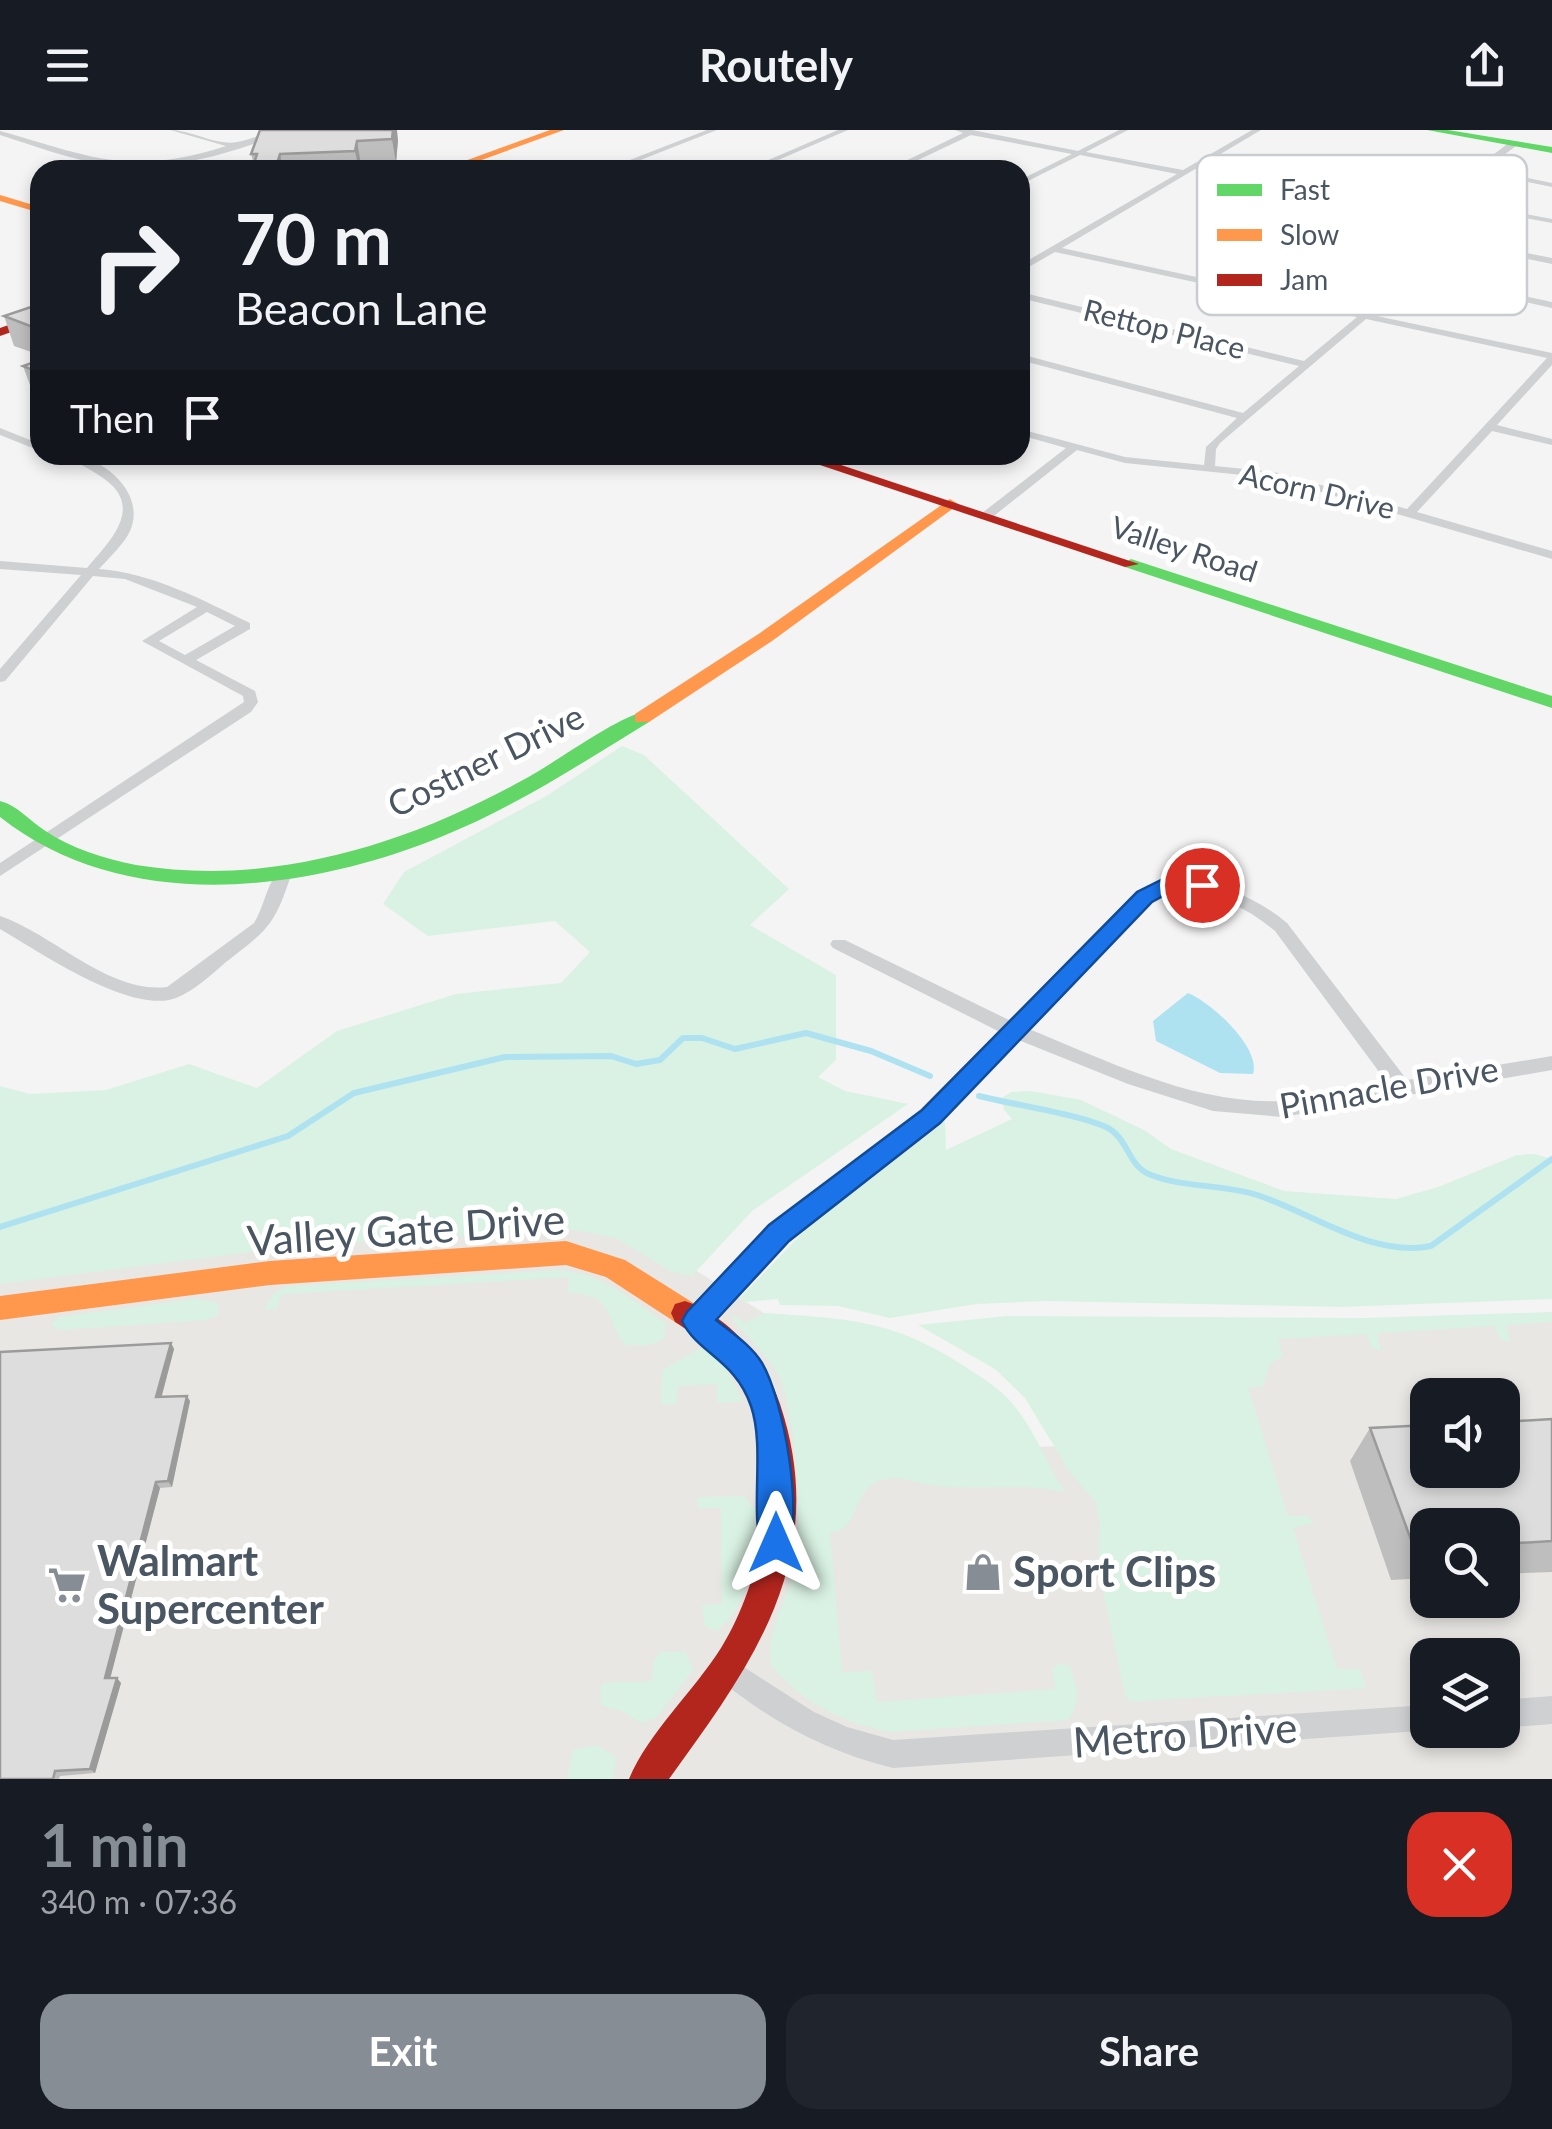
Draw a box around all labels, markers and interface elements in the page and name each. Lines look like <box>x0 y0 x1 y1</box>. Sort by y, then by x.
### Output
icon: menu <box>40 38 95 93</box>
text: Routely <box>699 38 853 92</box>
icon: share <box>1457 38 1512 93</box>
legend <box>1197 155 1527 315</box>
text: Fast <box>1280 172 1330 206</box>
text: 70 m <box>235 196 392 280</box>
icon: right <box>70 200 200 330</box>
text: Slow <box>1280 217 1339 251</box>
text: Jam <box>1280 262 1328 296</box>
text: Beacon Lane <box>235 281 487 335</box>
street label: Rettop Place <box>1080 291 1249 366</box>
icon: arrive <box>175 390 230 445</box>
text: Then <box>70 395 155 441</box>
street label: Acorn Drive <box>1237 455 1398 525</box>
street label: Valley Road <box>1107 508 1262 589</box>
street label: Costner Drive <box>380 694 590 825</box>
pin <box>1160 843 1245 928</box>
icon: arrive <box>1175 858 1230 913</box>
street label: Pinnacle Drive <box>1276 1046 1501 1126</box>
street label: Valley Gate Drive <box>245 1193 566 1265</box>
map controls <box>1410 1378 1520 1748</box>
button: sound <box>1410 1378 1520 1488</box>
position arrow <box>724 1491 828 1595</box>
button: search <box>1410 1508 1520 1618</box>
place label: Walmart Supercenter <box>97 1535 324 1633</box>
place label: Sport Clips <box>1013 1546 1216 1596</box>
shop icon: Sport Clips <box>962 1551 1004 1593</box>
supermarket icon: Walmart Supercenter <box>46 1564 88 1606</box>
button: layers <box>1410 1638 1520 1748</box>
street label: Metro Drive <box>1071 1701 1299 1767</box>
text: 1 min <box>40 1808 189 1880</box>
button: close <box>1407 1812 1512 1917</box>
text: 340 m · 07:36 <box>40 1882 237 1921</box>
button: Exit <box>40 1994 766 2109</box>
button: Share <box>786 1994 1512 2109</box>

